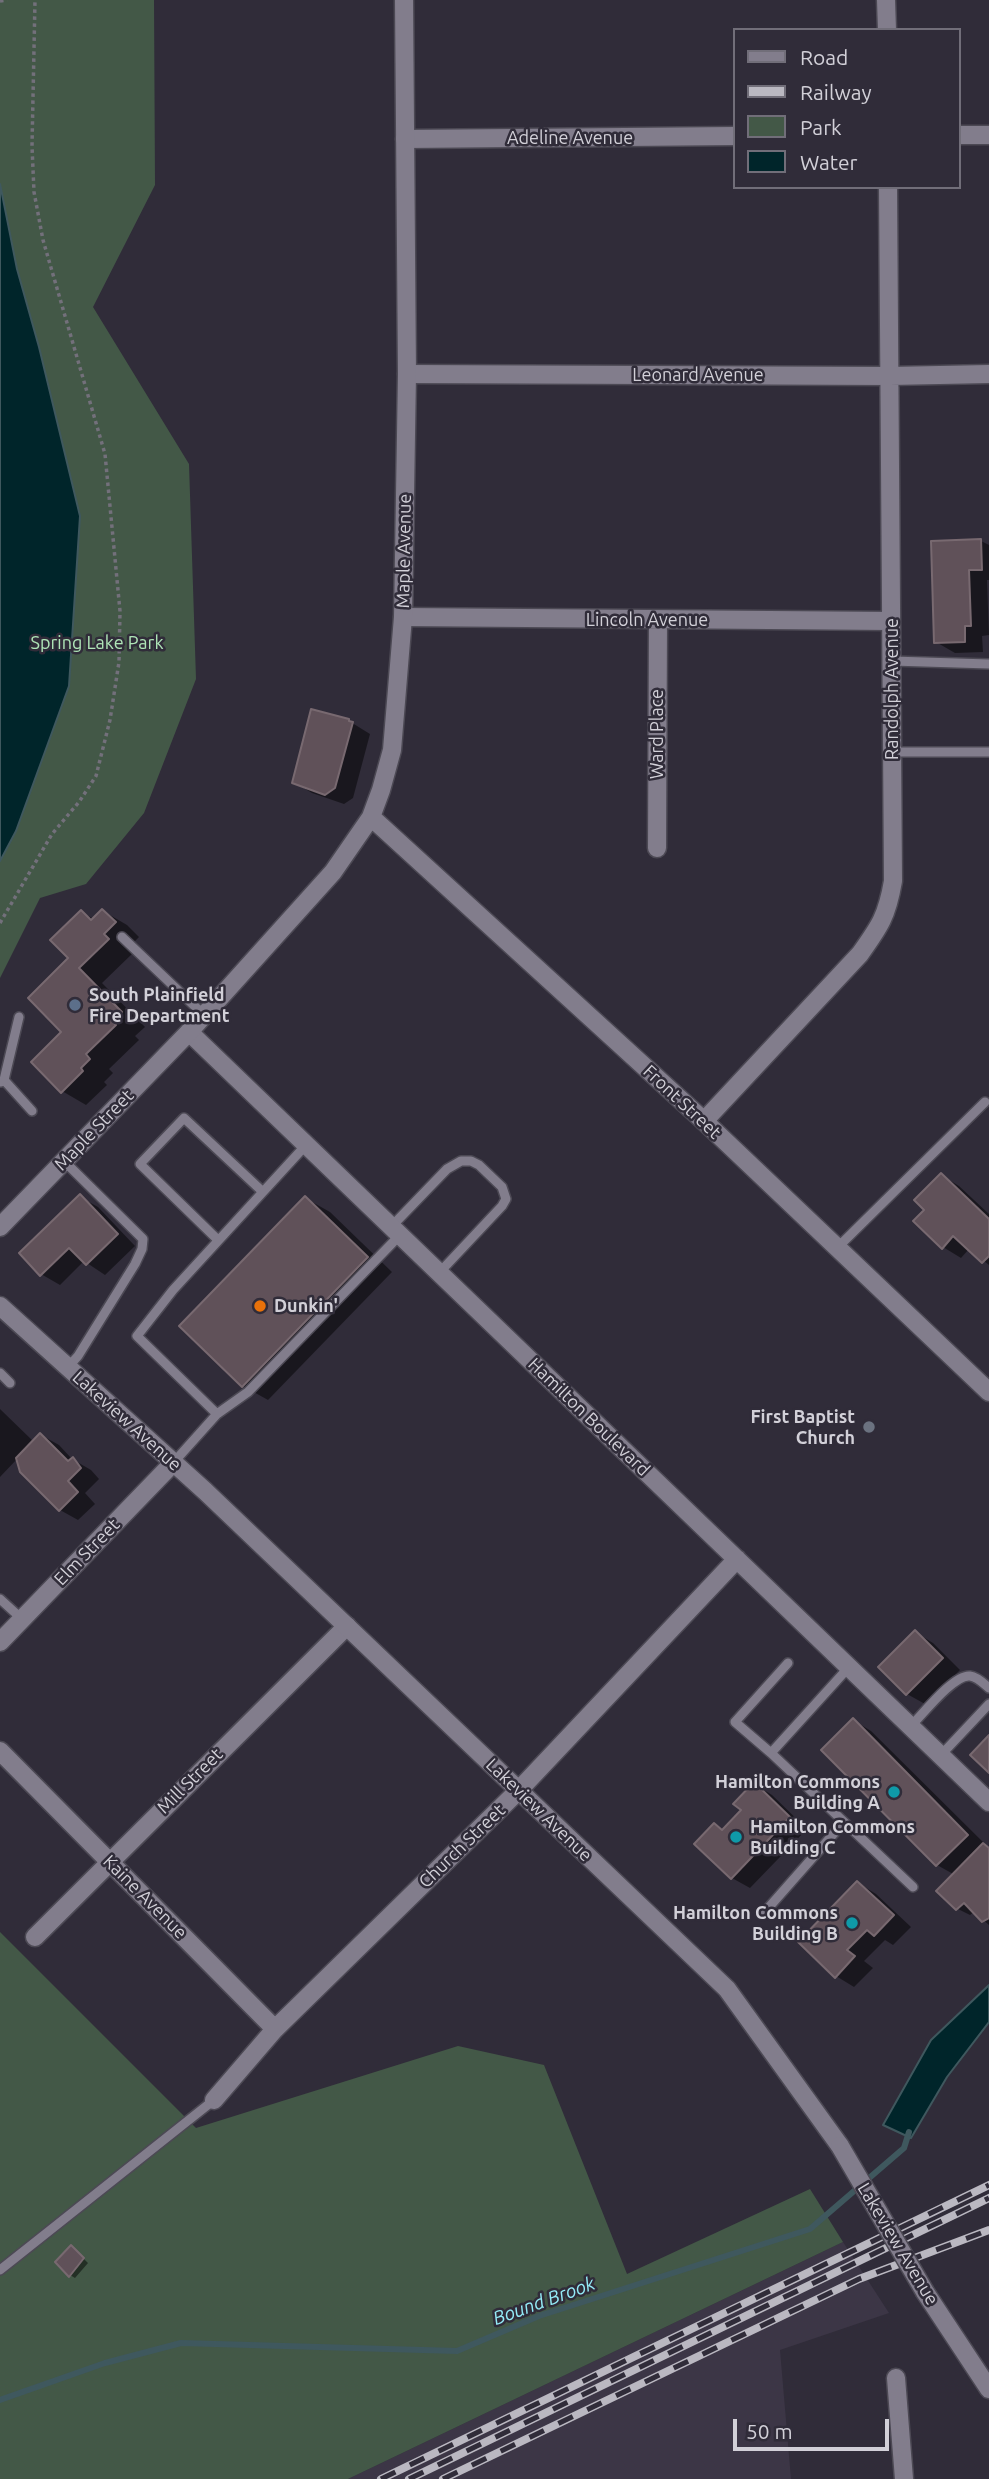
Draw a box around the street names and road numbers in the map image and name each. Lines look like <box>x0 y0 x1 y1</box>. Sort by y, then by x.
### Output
street label: Adeline Avenue <box>507 127 633 149</box>
street label: Leonard Avenue <box>632 364 764 386</box>
street label: Maple Avenue <box>392 493 416 609</box>
street label: Lincoln Avenue <box>586 609 708 631</box>
street label: Randolph Avenue <box>881 618 903 760</box>
street label: Ward Place <box>646 689 668 779</box>
street label: Front Street <box>639 1061 725 1143</box>
street label: Maple Street <box>50 1085 138 1175</box>
street label: Hamilton Boulevard <box>524 1353 654 1481</box>
street label: Lakeview Avenue <box>68 1366 186 1476</box>
street label: Elm Street <box>50 1514 124 1590</box>
street label: Mill Street <box>153 1744 227 1818</box>
street label: Lakeview Avenue <box>482 1754 596 1866</box>
street label: Church Street <box>414 1800 510 1892</box>
street label: Kaine Avenue <box>99 1851 191 1943</box>
street label: Lakeview Avenue <box>853 2179 943 2309</box>

